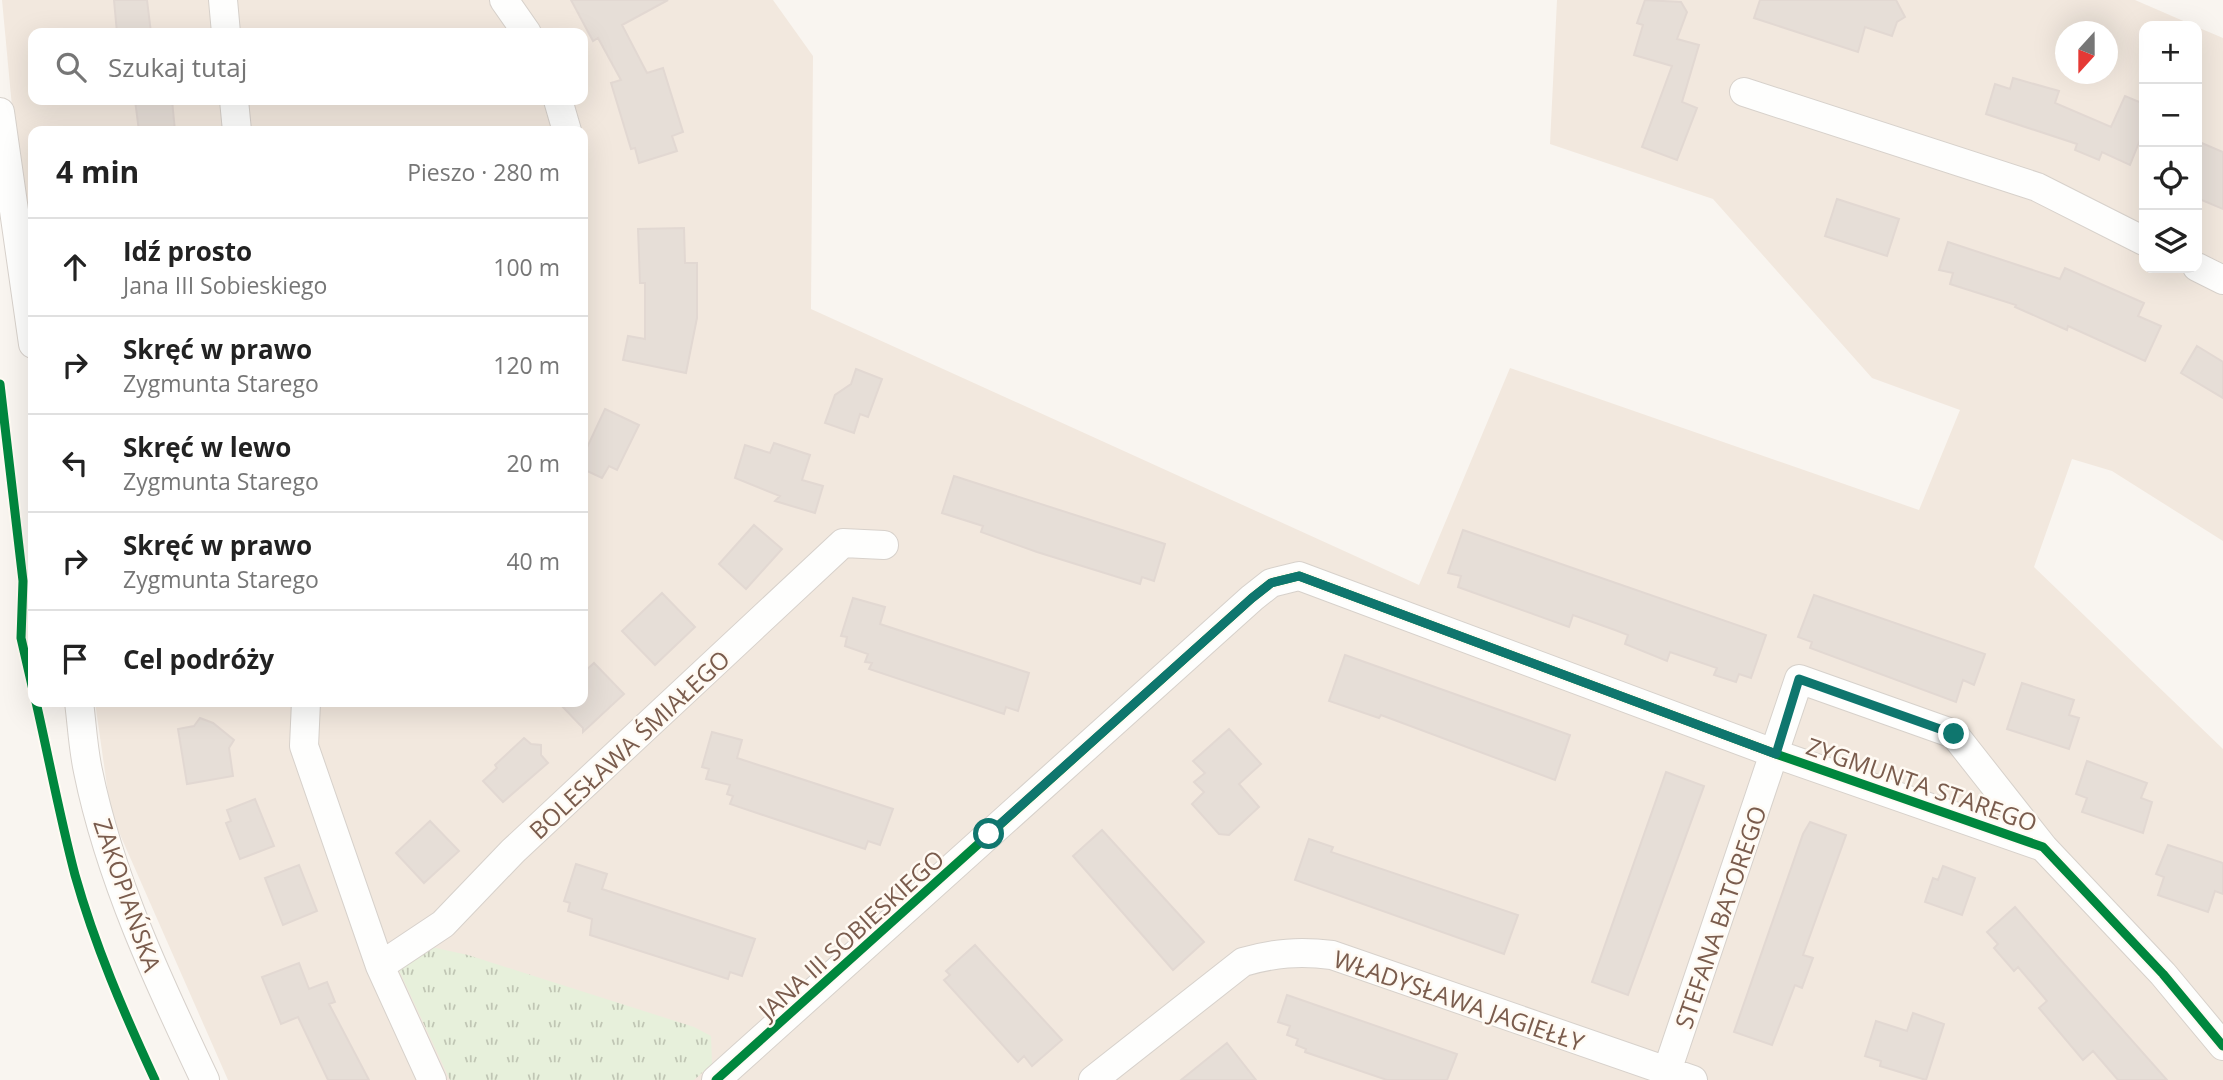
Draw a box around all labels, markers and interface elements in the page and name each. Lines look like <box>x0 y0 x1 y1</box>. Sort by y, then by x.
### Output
north arrow <box>2055 21 2118 84</box>
map controls <box>2139 21 2202 273</box>
button: + <box>2139 21 2202 84</box>
search box <box>28 28 588 105</box>
icon: search <box>52 48 90 86</box>
text: Szukaj tutaj <box>108 49 247 85</box>
button: − <box>2139 84 2202 147</box>
button: locate <box>2139 147 2202 210</box>
text: 4 min <box>56 151 139 192</box>
text: Pieszo · 280 m <box>407 156 560 188</box>
button: layers <box>2139 210 2202 273</box>
text: Idź prosto <box>123 233 252 269</box>
icon: ahead <box>56 248 94 286</box>
text: 100 m <box>493 251 560 283</box>
text: Jana III Sobieskiego <box>123 269 327 301</box>
text: Skręć w prawo <box>123 331 312 367</box>
icon: right <box>56 346 94 384</box>
text: 120 m <box>493 349 560 381</box>
text: Zygmunta Starego <box>123 367 319 399</box>
text: Skręć w lewo <box>123 429 291 465</box>
icon: left <box>56 444 94 482</box>
text: 20 m <box>506 447 560 479</box>
text: Zygmunta Starego <box>123 465 319 497</box>
text: Skręć w prawo <box>123 527 312 563</box>
icon: right <box>56 542 94 580</box>
text: 40 m <box>506 545 560 577</box>
text: Zygmunta Starego <box>123 563 319 595</box>
icon: arrive <box>56 640 94 678</box>
text: Cel podróży <box>123 641 274 677</box>
street label: BOLESŁAWA ŚMIAŁEGO <box>522 642 736 846</box>
route end <box>1938 718 1969 749</box>
street label: ZYGMUNTA STAREGO <box>1802 729 2042 839</box>
street label: STEFANA BATOREGO <box>1666 801 1774 1033</box>
street label: ZAKOPIAŃSKA <box>86 814 170 977</box>
route start <box>973 818 1004 849</box>
street label: JANA III SOBIESKIEGO <box>750 842 951 1028</box>
street label: WŁADYSŁAWA JAGIEŁŁY <box>1329 942 1589 1059</box>

